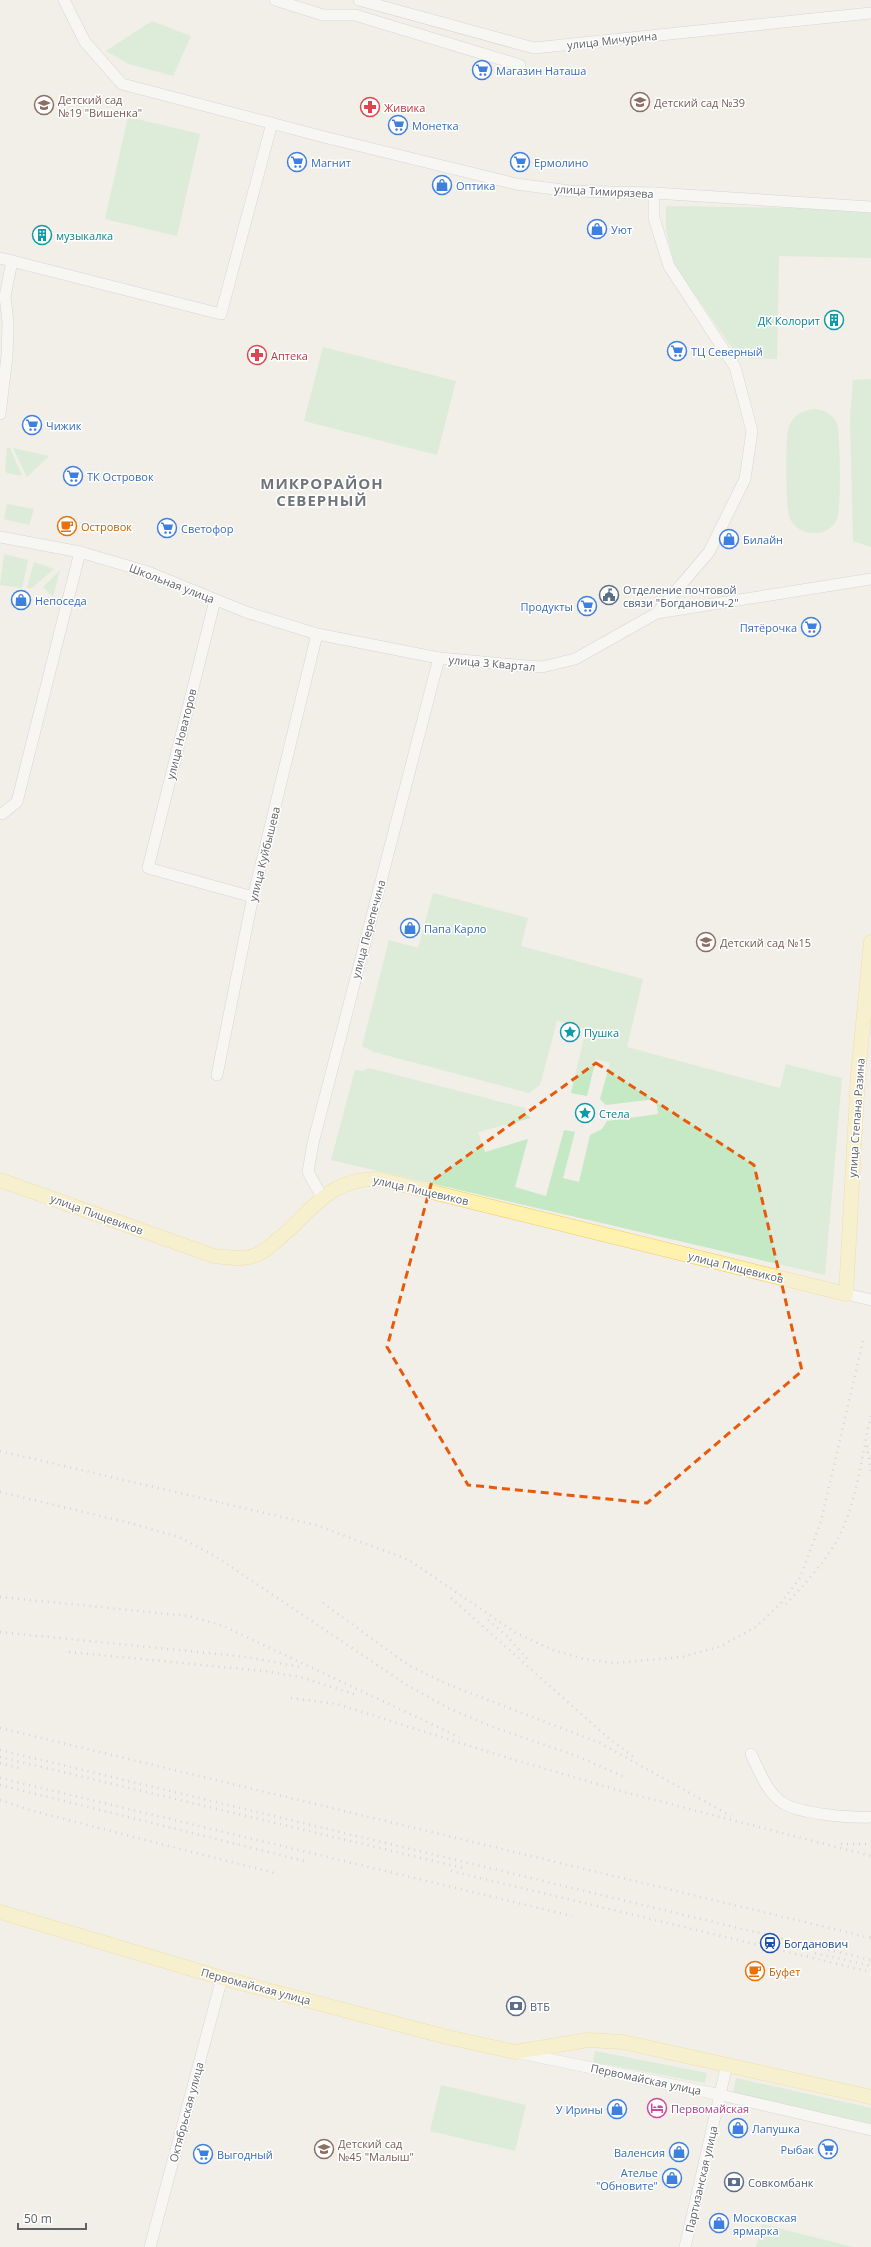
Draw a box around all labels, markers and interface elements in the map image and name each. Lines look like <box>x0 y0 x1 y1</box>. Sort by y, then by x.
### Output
street label: улица Мичурина <box>566 28 658 52</box>
supermarket icon: Магазин Наташа <box>471 59 493 81</box>
place label: Магазин Наташа <box>496 63 586 78</box>
school or university icon: Детский сад №39 <box>629 91 651 113</box>
place label: Детский сад №19 "Вишенка" <box>58 92 142 120</box>
school or university icon: Детский сад №19 "Вишенка" <box>33 94 55 116</box>
place label: Детский сад №39 <box>654 95 745 110</box>
pharmacy icon: Живика <box>359 96 381 118</box>
place label: Живика <box>384 100 425 115</box>
supermarket icon: Монетка <box>387 114 409 136</box>
place label: Монетка <box>412 118 459 133</box>
supermarket icon: Магнит <box>286 151 308 173</box>
supermarket icon: Ермолино <box>509 151 531 173</box>
place label: Магнит <box>311 155 351 170</box>
place label: Ермолино <box>534 155 589 170</box>
shop icon: Оптика <box>431 174 453 196</box>
place label: Оптика <box>456 178 495 193</box>
street label: улица Тимирязева <box>554 181 654 201</box>
shop icon: Уют <box>586 218 608 240</box>
place label: Уют <box>611 222 632 237</box>
building icon: музыкалка <box>31 224 53 246</box>
place label: музыкалка <box>56 228 113 243</box>
building icon: ДК Колорит <box>823 309 845 331</box>
place label: ДК Колорит <box>758 313 820 328</box>
supermarket icon: ТЦ Северный <box>666 340 688 362</box>
pharmacy icon: Аптека <box>246 344 268 366</box>
place label: ТЦ Северный <box>691 344 763 359</box>
place label: Аптека <box>271 348 308 363</box>
supermarket icon: Чижик <box>21 414 43 436</box>
place label: Чижик <box>46 418 82 433</box>
supermarket icon: ТК Островок <box>62 465 84 487</box>
place label: ТК Островок <box>87 469 154 484</box>
district label: МИКРОРАЙОН СЕВЕРНЫЙ <box>260 473 384 510</box>
cafe icon: Островок <box>56 515 78 537</box>
supermarket icon: Светофор <box>156 517 178 539</box>
place label: Островок <box>81 519 132 534</box>
place label: Светофор <box>181 521 234 536</box>
shop icon: Билайн <box>718 528 740 550</box>
place label: Билайн <box>743 532 783 547</box>
street label: Школьная улица <box>127 560 217 606</box>
place label: Отделение почтовой связи "Богданович-2" <box>623 582 739 610</box>
public building icon: Отделение почтовой связи "Богданович-2" <box>598 584 620 606</box>
shop icon: Непоседа <box>10 589 32 611</box>
place label: Непоседа <box>35 593 87 608</box>
supermarket icon: Продукты <box>576 595 598 617</box>
place label: Продукты <box>521 599 573 614</box>
supermarket icon: Пятёрочка <box>800 616 822 638</box>
place label: Пятёрочка <box>740 620 797 635</box>
street label: улица 3 Квартал <box>448 652 536 674</box>
street label: улица Новаторов <box>162 687 200 781</box>
street label: улица Куйбышева <box>245 805 283 903</box>
street label: улица Перепечина <box>348 878 388 980</box>
shop icon: Папа Карло <box>399 917 421 939</box>
place label: Папа Карло <box>424 921 487 936</box>
school or university icon: Детский сад №15 <box>695 931 717 953</box>
place label: Детский сад №15 <box>720 935 811 950</box>
place icon: Пушка <box>559 1021 581 1043</box>
place label: Пушка <box>584 1025 619 1040</box>
street label: улица Степана Разина <box>844 1058 868 1178</box>
place icon: Стела <box>574 1102 596 1124</box>
place label: Стела <box>599 1106 630 1121</box>
street label: улица Пищевиков <box>372 1172 470 1208</box>
street label: улица Пищевиков <box>49 1190 145 1238</box>
street label: улица Пищевиков <box>687 1248 785 1286</box>
station icon: Богданович <box>759 1932 781 1954</box>
place label: Богданович <box>784 1936 848 1951</box>
cafe icon: Буфет <box>744 1960 766 1982</box>
street label: Первомайская улица <box>200 1964 312 2008</box>
place label: Буфет <box>769 1964 800 1979</box>
bank icon: ВТБ <box>505 1995 527 2017</box>
place label: ВТБ <box>530 1999 550 2014</box>
street label: Октябрьская улица <box>165 2060 207 2164</box>
street label: Первомайская улица <box>589 2060 703 2098</box>
hotel icon: Первомайская <box>646 2097 668 2119</box>
shop icon: У Ирины <box>606 2098 628 2120</box>
place label: Первомайская <box>671 2101 749 2116</box>
place label: У Ирины <box>556 2102 603 2117</box>
shop icon: Лапушка <box>727 2117 749 2139</box>
place label: Лапушка <box>752 2121 800 2136</box>
street label: Партизанская улица <box>681 2124 721 2234</box>
place label: Детский сад №45 "Малыш" <box>338 2136 414 2164</box>
school or university icon: Детский сад №45 "Малыш" <box>313 2138 335 2160</box>
supermarket icon: Рыбак <box>817 2138 839 2160</box>
shop icon: Валенсия <box>668 2141 690 2163</box>
place label: Рыбак <box>781 2142 814 2157</box>
supermarket icon: Выгодный <box>192 2143 214 2165</box>
place label: Валенсия <box>614 2145 665 2160</box>
place label: Выгодный <box>217 2147 273 2162</box>
place label: Ателье "Обновите" <box>596 2165 658 2193</box>
shop icon: Ателье "Обновите" <box>661 2167 683 2189</box>
bank icon: Совкомбанк <box>723 2171 745 2193</box>
place label: Совкомбанк <box>748 2175 814 2190</box>
scale bar <box>18 2205 86 2231</box>
text: 50 m <box>24 2210 52 2227</box>
place label: Московская ярмарка <box>733 2210 797 2238</box>
shop icon: Московская ярмарка <box>708 2212 730 2234</box>

